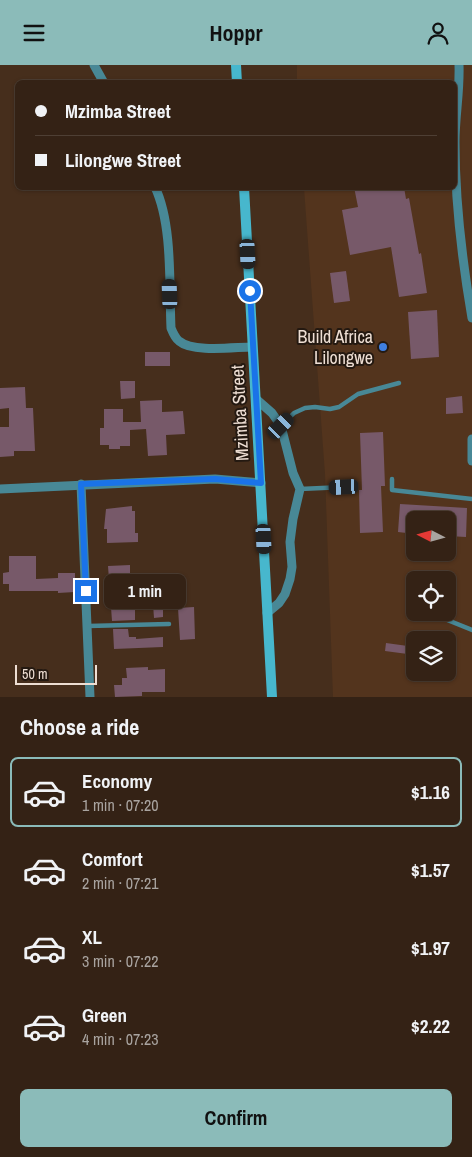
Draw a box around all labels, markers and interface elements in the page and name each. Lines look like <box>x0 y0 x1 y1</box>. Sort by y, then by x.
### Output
text: Hoppr <box>209 18 263 48</box>
icon: menu <box>20 19 48 47</box>
icon: person <box>424 19 452 47</box>
text: Mzimba Street <box>65 98 171 124</box>
text: Lilongwe Street <box>65 147 181 173</box>
car <box>239 239 256 269</box>
car <box>161 279 178 309</box>
route start <box>239 280 261 302</box>
place label: Build Africa Lilongwe <box>298 324 373 370</box>
marker: Build Africa Lilongwe <box>377 341 389 353</box>
street label: Mzimba Street <box>225 364 254 462</box>
car <box>265 410 296 442</box>
car <box>328 479 359 495</box>
north arrow <box>406 511 456 561</box>
map controls <box>406 511 456 681</box>
car <box>255 524 272 554</box>
button: locate <box>406 571 456 621</box>
callout: 1 min <box>104 573 186 609</box>
route end <box>75 580 97 602</box>
text: 1 min <box>128 580 162 602</box>
button: layers <box>406 631 456 681</box>
scale bar <box>15 662 98 685</box>
text: 50 m <box>22 665 48 683</box>
text: Choose a ride <box>20 712 139 742</box>
text: Economy <box>82 768 152 794</box>
icon: car <box>22 770 67 815</box>
text: $1.16 <box>411 779 450 805</box>
text: 1 min · 07:20 <box>82 794 159 816</box>
text: Comfort <box>82 846 143 872</box>
icon: car <box>22 848 67 893</box>
text: $1.57 <box>411 857 450 883</box>
text: 2 min · 07:21 <box>82 872 159 894</box>
text: XL <box>82 924 102 950</box>
icon: car <box>22 926 67 971</box>
text: $1.97 <box>411 935 450 961</box>
text: 3 min · 07:22 <box>82 950 159 972</box>
text: Green <box>82 1002 127 1028</box>
icon: car <box>22 1004 67 1049</box>
text: $2.22 <box>411 1013 450 1039</box>
text: 4 min · 07:23 <box>82 1028 159 1050</box>
button: Confirm <box>20 1089 452 1147</box>

